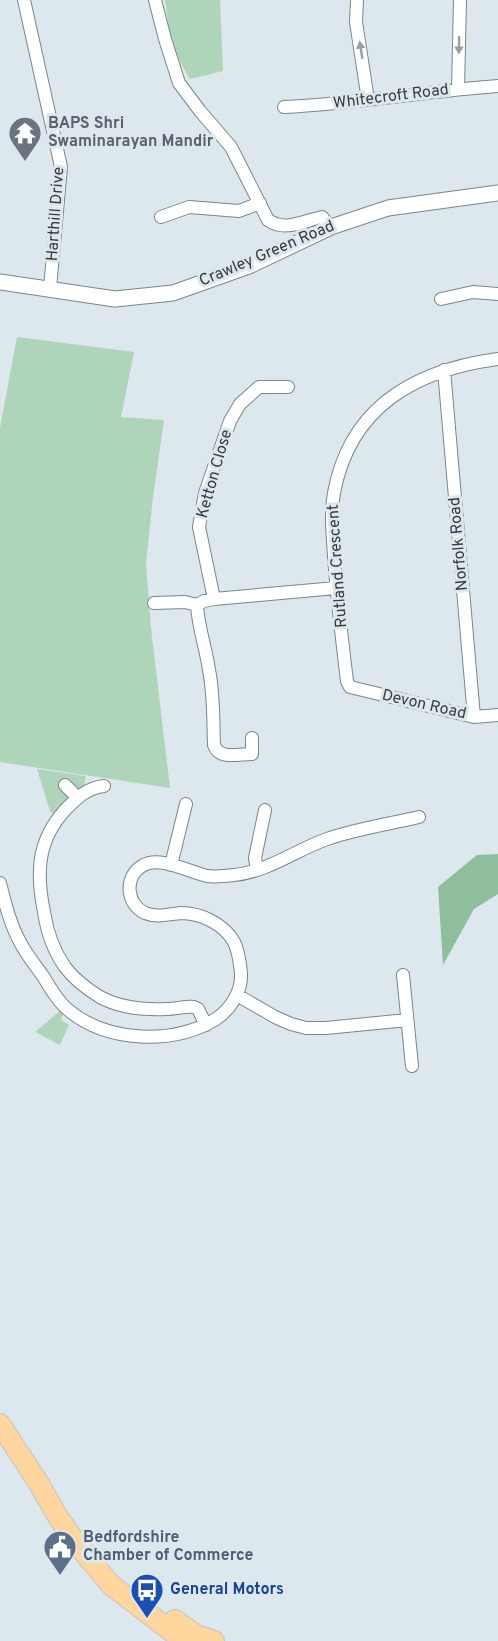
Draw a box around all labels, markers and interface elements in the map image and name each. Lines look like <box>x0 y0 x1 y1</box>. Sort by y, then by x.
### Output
one-way arrow <box>454 35 464 54</box>
one-way arrow <box>356 41 365 60</box>
street label: Whitecroft Road <box>332 80 450 114</box>
place label: BAPS Shri Swaminarayan Mandir <box>48 114 214 152</box>
temple icon: BAPS Shri Swaminarayan Mandir <box>7 115 43 162</box>
street label: Harthill Drive <box>43 166 69 262</box>
street label: Crawley Green Road <box>196 216 338 292</box>
street label: Ketton Close <box>193 427 237 521</box>
street label: Norfolk Road <box>445 496 473 592</box>
street label: Rutland Crescent <box>324 504 352 628</box>
street label: Devon Road <box>380 686 468 724</box>
place label: Bedfordshire Chamber of Commerce <box>83 1528 254 1566</box>
public building icon: Bedfordshire Chamber of Commerce <box>42 1529 78 1576</box>
bus stop icon: General Motors <box>129 1572 165 1619</box>
place label: General Motors <box>170 1580 284 1600</box>

